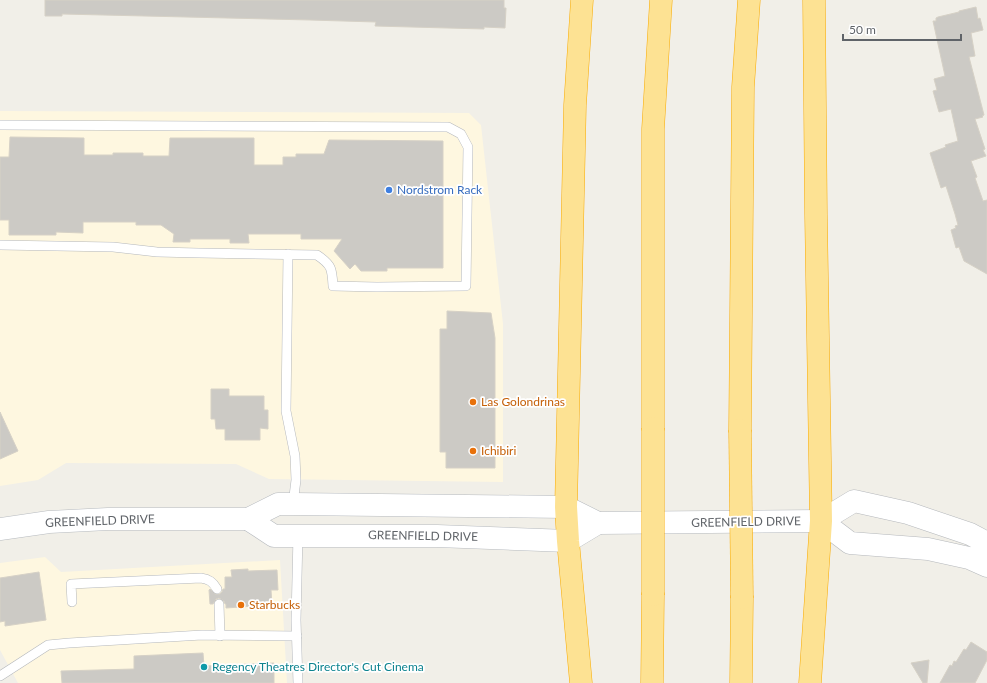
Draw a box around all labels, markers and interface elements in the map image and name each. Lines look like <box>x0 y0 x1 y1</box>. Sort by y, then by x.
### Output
scale bar <box>843 16 961 42</box>
text: 50 m <box>849 22 876 37</box>
place label: Nordstrom Rack <box>397 182 483 197</box>
marker: Nordstrom Rack <box>384 185 394 195</box>
place label: Las Golondrinas <box>481 394 565 409</box>
marker: Las Golondrinas <box>468 397 478 407</box>
place label: Ichibiri <box>481 443 516 458</box>
marker: Ichibiri <box>468 446 478 456</box>
street label: GREENFIELD DRIVE <box>45 511 155 530</box>
street label: GREENFIELD DRIVE <box>691 513 801 530</box>
street label: GREENFIELD DRIVE <box>368 527 478 544</box>
place label: Starbucks <box>249 597 300 612</box>
marker: Starbucks <box>236 600 246 610</box>
place label: Regency Theatres Director's Cut Cinema <box>212 659 424 674</box>
marker: Regency Theatres Director's Cut Cinema <box>199 662 209 672</box>

